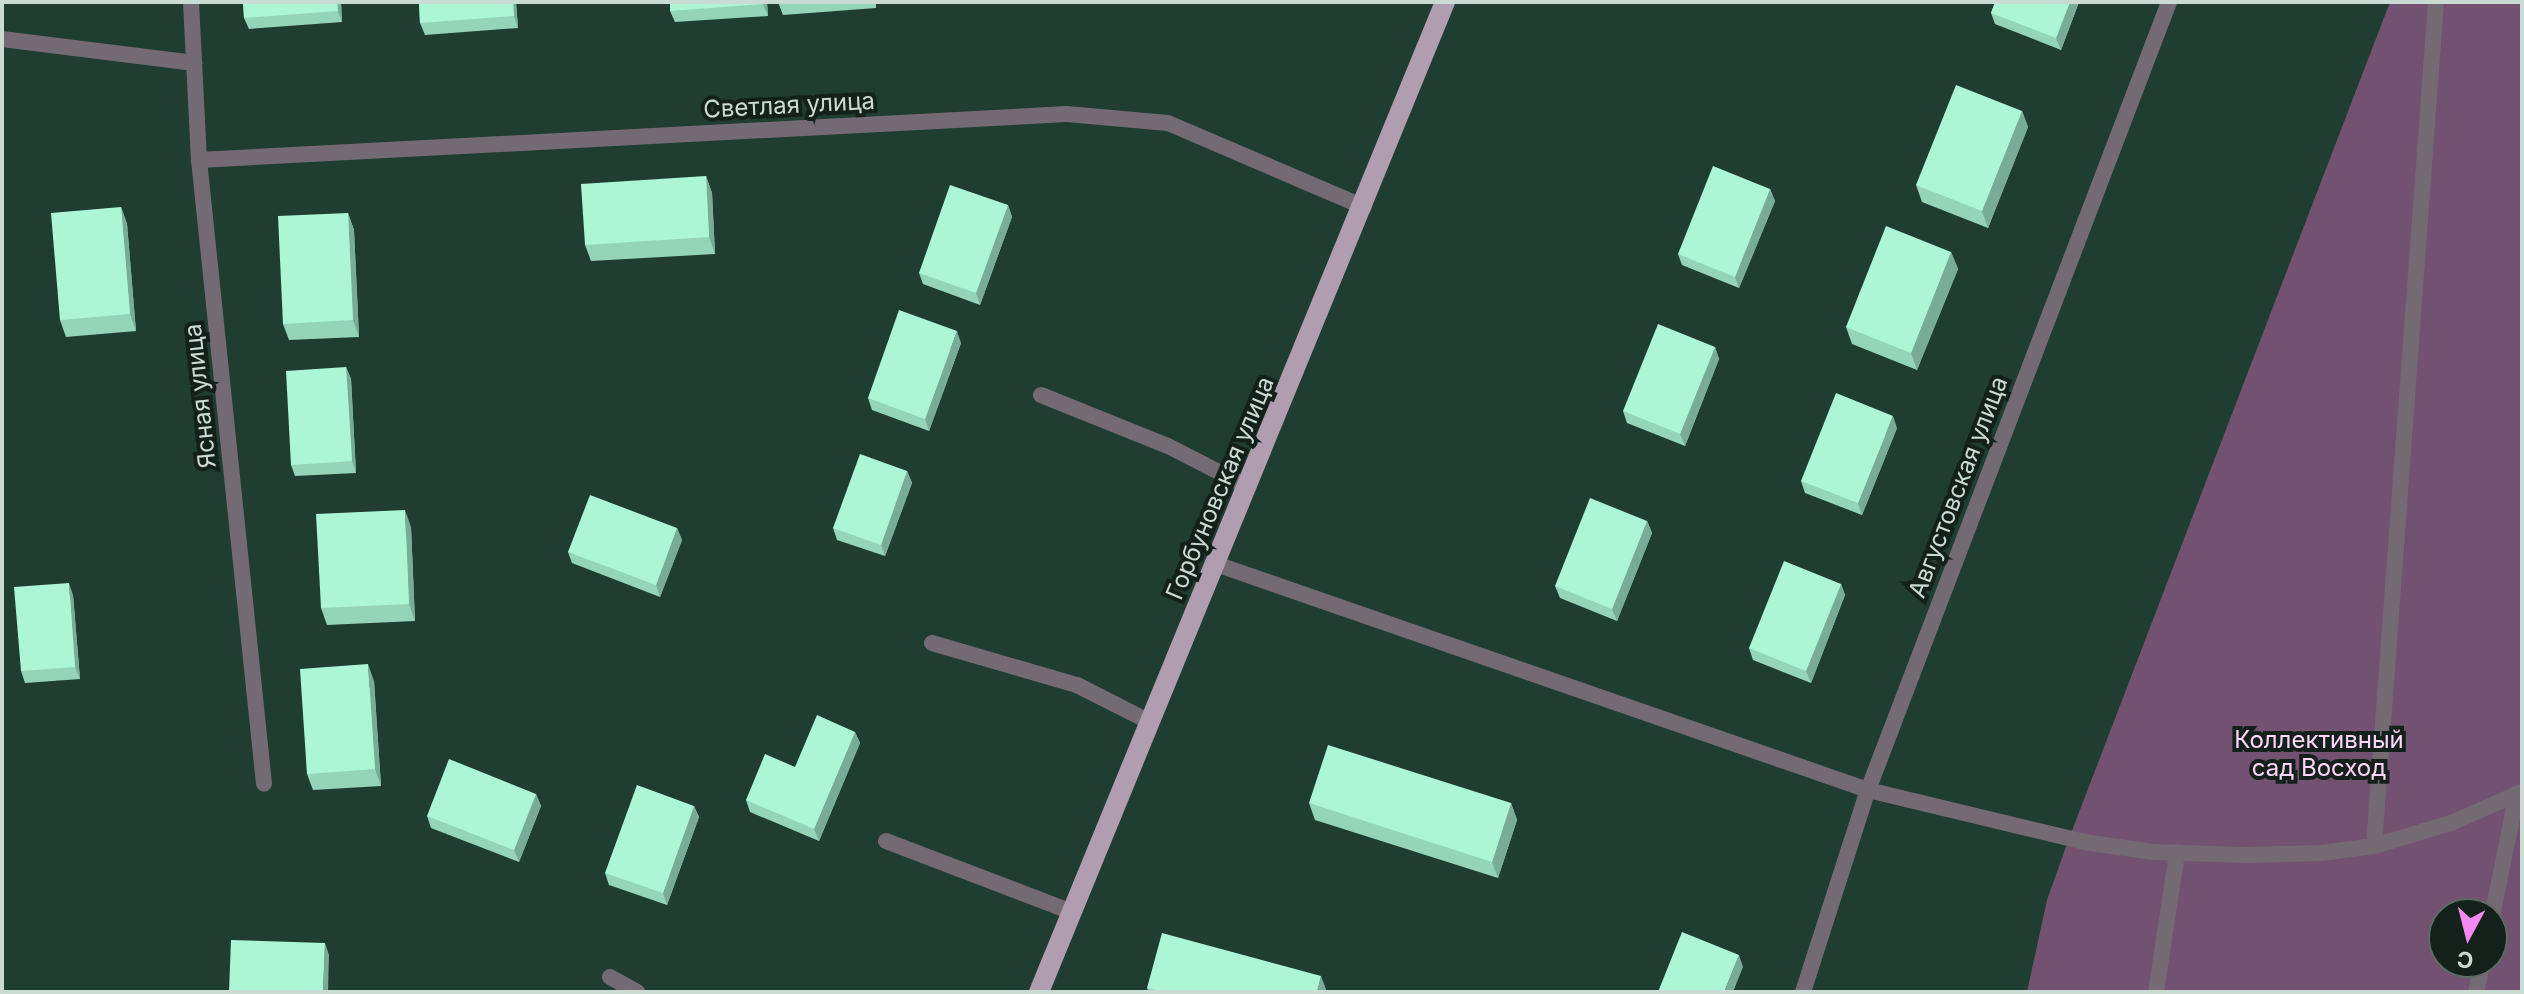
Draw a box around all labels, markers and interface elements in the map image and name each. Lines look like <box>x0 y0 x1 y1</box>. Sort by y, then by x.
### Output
street label: Светлая улица <box>702 86 876 124</box>
street label: Ясная улица <box>178 322 222 470</box>
street label: Горбуновская улица <box>1160 372 1280 604</box>
street label: Августовская улица <box>1902 372 2014 602</box>
park label: Коллективный сад Восход <box>2234 726 2404 782</box>
north arrow <box>2428 898 2508 978</box>
text: С <box>2456 946 2475 974</box>

